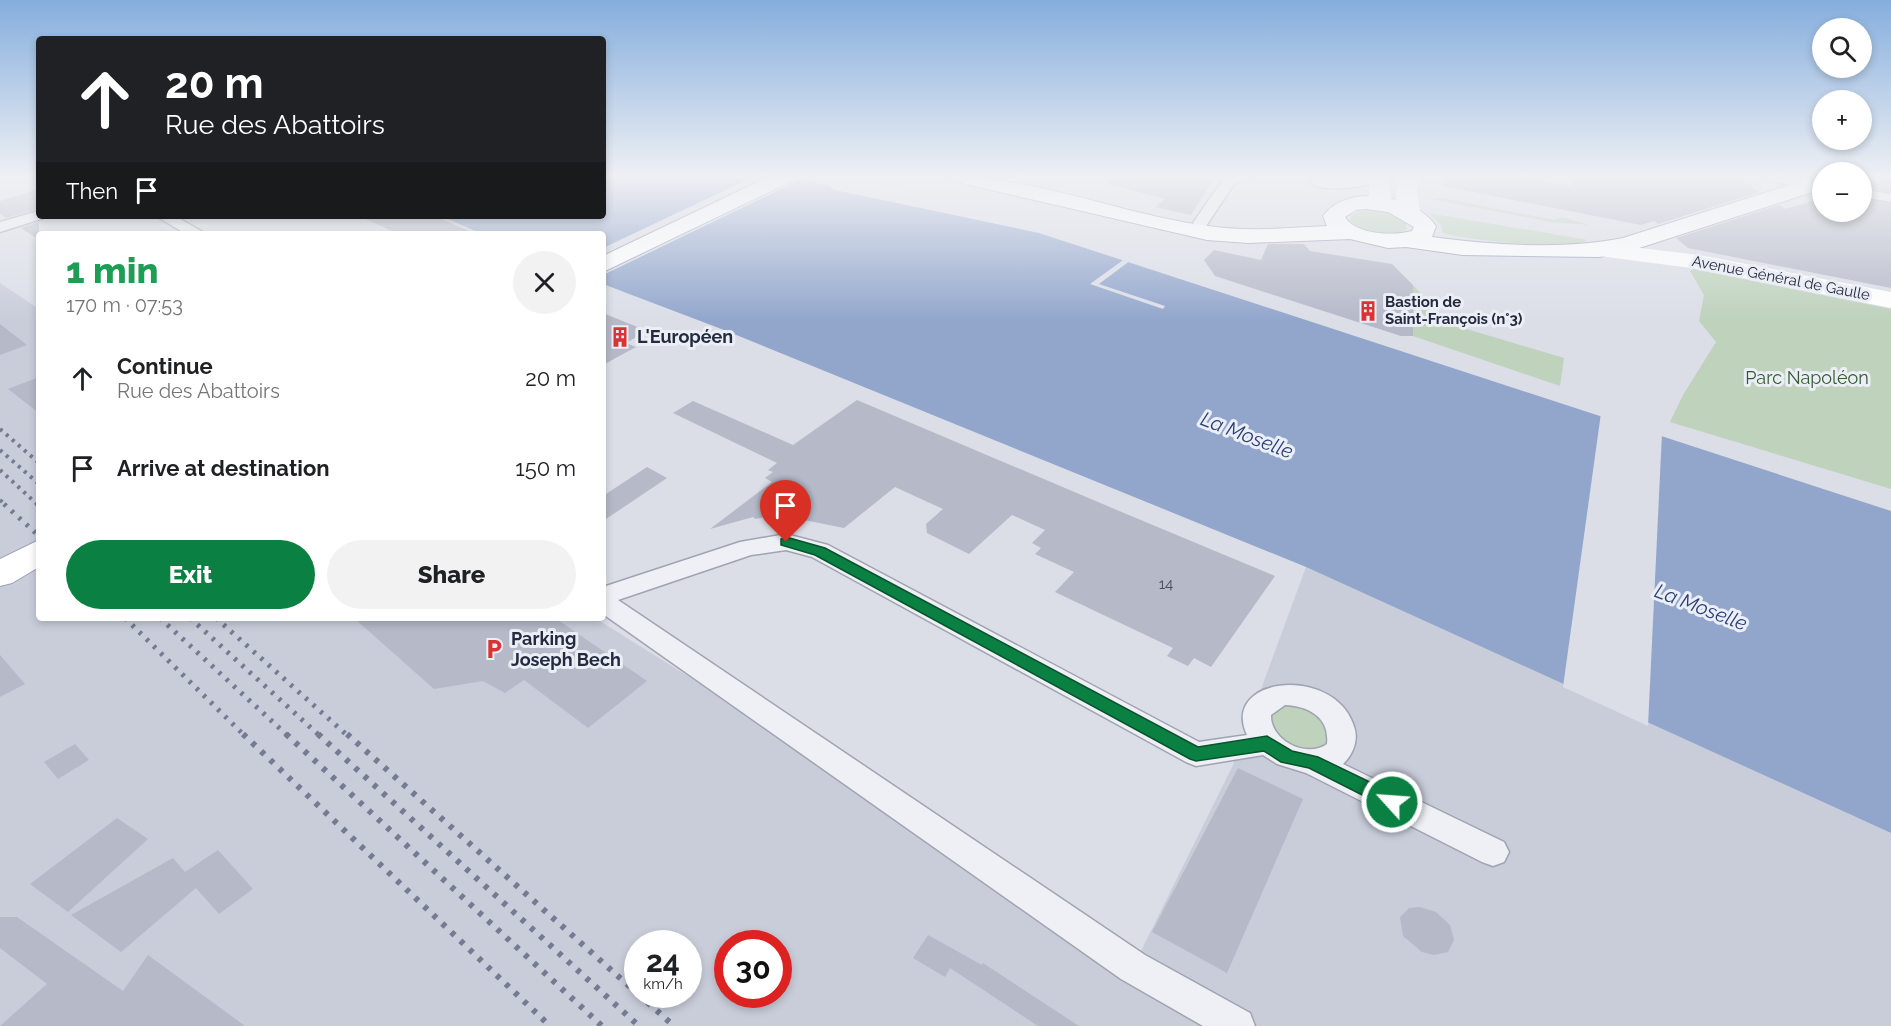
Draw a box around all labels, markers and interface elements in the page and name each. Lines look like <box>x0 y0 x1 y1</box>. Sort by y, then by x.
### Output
map controls <box>1812 18 1872 222</box>
button: search <box>1812 18 1872 78</box>
text: 20 m <box>165 59 264 108</box>
icon: ahead <box>66 60 144 138</box>
button: + <box>1812 90 1872 150</box>
text: Rue des Abattoirs <box>165 109 385 140</box>
button: − <box>1812 162 1872 222</box>
icon: arrive <box>130 174 163 207</box>
text: Then <box>66 178 118 204</box>
text: 1 min <box>66 249 158 291</box>
button: close <box>513 251 576 314</box>
street label: Avenue Général de Gaulle <box>1690 252 1872 304</box>
text: 170 m · 07:53 <box>66 293 183 317</box>
place label: Bastion de Saint-François (n°3) <box>1385 293 1523 328</box>
building icon: Bastion de Saint-François (n°3) <box>1356 299 1380 323</box>
building icon: L'Européen <box>608 325 632 349</box>
place label: L'Européen <box>637 326 733 347</box>
text: Continue <box>117 353 213 379</box>
icon: ahead <box>66 362 99 395</box>
text: 20 m <box>525 365 576 391</box>
park label: Parc Napoléon <box>1745 367 1869 388</box>
text: Rue des Abattoirs <box>117 379 280 403</box>
water label: La Moselle <box>1197 406 1297 464</box>
icon: arrive <box>66 452 99 485</box>
text: Arrive at destination <box>117 455 330 481</box>
text: 150 m <box>515 455 576 481</box>
pin <box>760 480 811 542</box>
icon: arrive <box>769 489 802 522</box>
button: Exit <box>66 540 315 609</box>
button: Share <box>327 540 576 609</box>
house number: 14 <box>1159 575 1173 593</box>
water label: La Moselle <box>1651 578 1751 636</box>
place label: Parking Joseph Bech <box>511 628 621 670</box>
parking icon: Parking Joseph Bech <box>482 637 506 661</box>
position arrow <box>1360 770 1424 834</box>
speed limit sign: 30 <box>714 930 792 1008</box>
text: 24 <box>646 944 680 979</box>
text: km/h <box>643 975 683 993</box>

